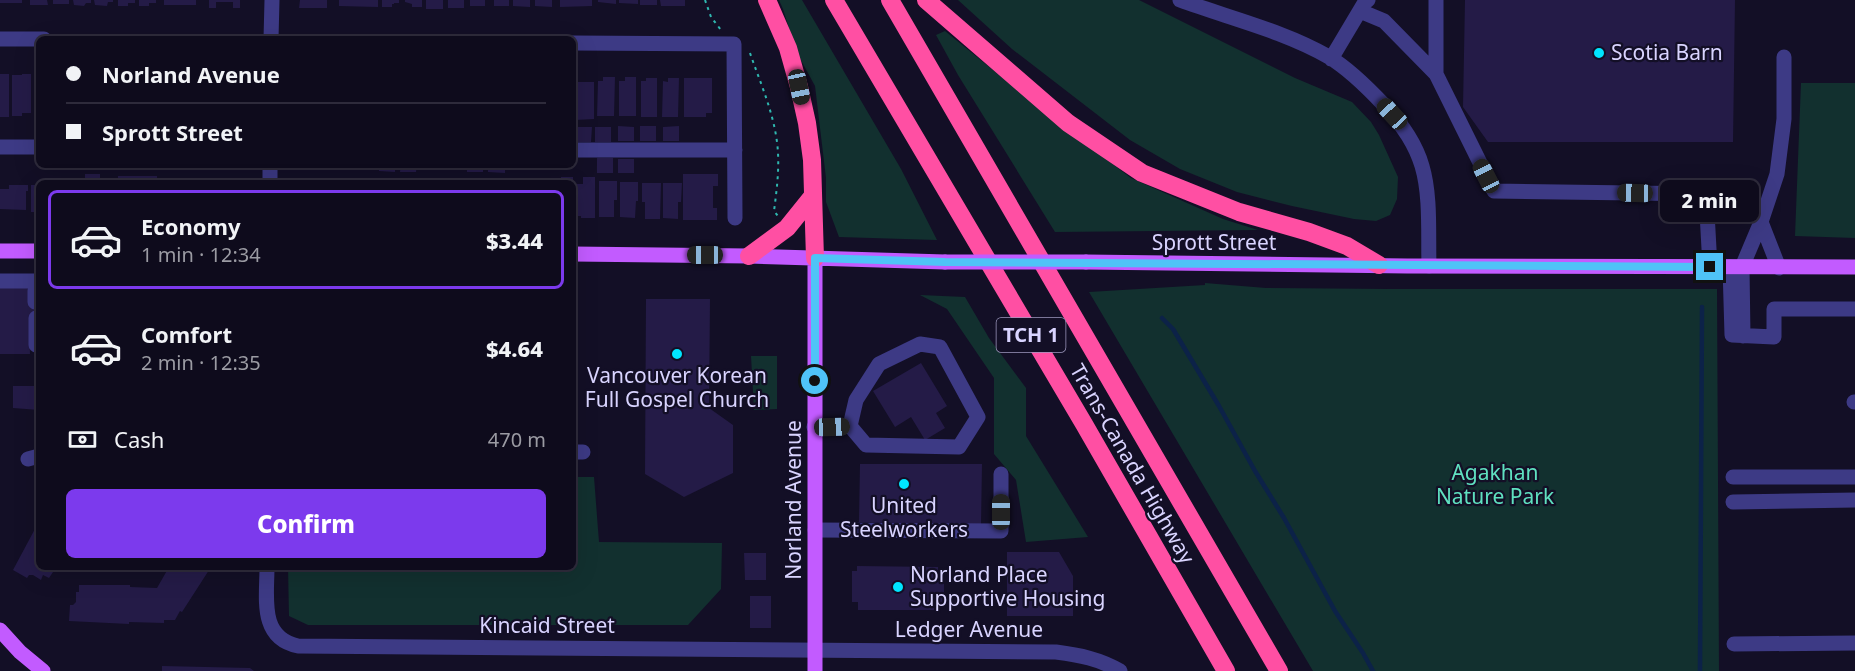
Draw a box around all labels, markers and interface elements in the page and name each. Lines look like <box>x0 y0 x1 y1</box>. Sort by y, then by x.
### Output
place label: Scotia Barn <box>1611 38 1723 66</box>
marker: Scotia Barn <box>1592 46 1606 60</box>
text: Norland Avenue <box>102 59 280 89</box>
car <box>786 68 812 106</box>
car <box>1373 95 1411 133</box>
text: Sprott Street <box>102 117 243 147</box>
car <box>1470 156 1502 196</box>
callout: 2 min <box>1660 180 1760 222</box>
car <box>1617 184 1653 202</box>
text: 2 min <box>1682 187 1737 214</box>
text: Economy <box>141 211 240 241</box>
icon: car <box>69 213 123 267</box>
text: $3.44 <box>486 225 543 255</box>
street label: Sprott Street <box>1152 228 1277 256</box>
text: 1 min · 12:34 <box>141 241 261 268</box>
car <box>687 246 723 264</box>
route end <box>1696 253 1723 280</box>
road number: TCH 1 <box>996 318 1066 352</box>
text: Comfort <box>141 319 232 349</box>
icon: car <box>69 321 123 375</box>
text: $4.64 <box>486 333 543 363</box>
marker: Vancouver Korean Full Gospel Church <box>670 347 684 361</box>
text: 2 min · 12:35 <box>141 349 261 376</box>
street label: Trans-Canada Highway <box>1064 359 1202 569</box>
place label: Vancouver Korean Full Gospel Church <box>585 361 769 413</box>
route start <box>801 367 828 394</box>
car <box>814 417 850 437</box>
street label: Norland Avenue <box>779 420 807 580</box>
icon: cash <box>66 423 99 456</box>
text: Cash <box>114 424 164 454</box>
text: 470 m <box>488 426 546 453</box>
park label: Agakhan Nature Park <box>1436 458 1555 510</box>
marker: United Steelworkers <box>897 477 911 491</box>
button: Confirm <box>66 489 546 558</box>
place label: United Steelworkers <box>840 491 968 543</box>
car <box>992 494 1010 530</box>
place label: Norland Place Supportive Housing <box>910 560 1105 612</box>
marker: Norland Place Supportive Housing <box>891 580 905 594</box>
street label: Kincaid Street <box>479 611 615 639</box>
street label: Ledger Avenue <box>895 615 1043 643</box>

